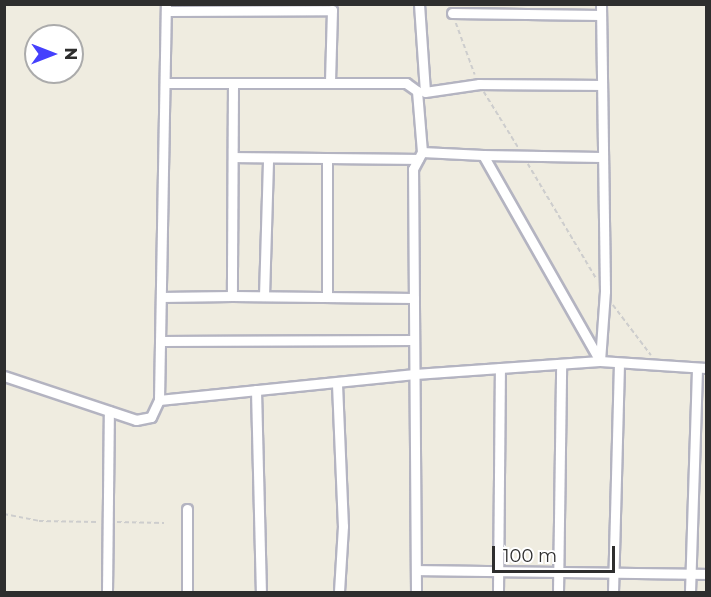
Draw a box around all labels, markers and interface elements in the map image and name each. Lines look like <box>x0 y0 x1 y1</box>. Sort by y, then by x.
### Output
north arrow <box>24 24 84 84</box>
text: N <box>61 48 80 60</box>
scale bar <box>495 534 618 572</box>
text: 100 m <box>503 545 557 567</box>

